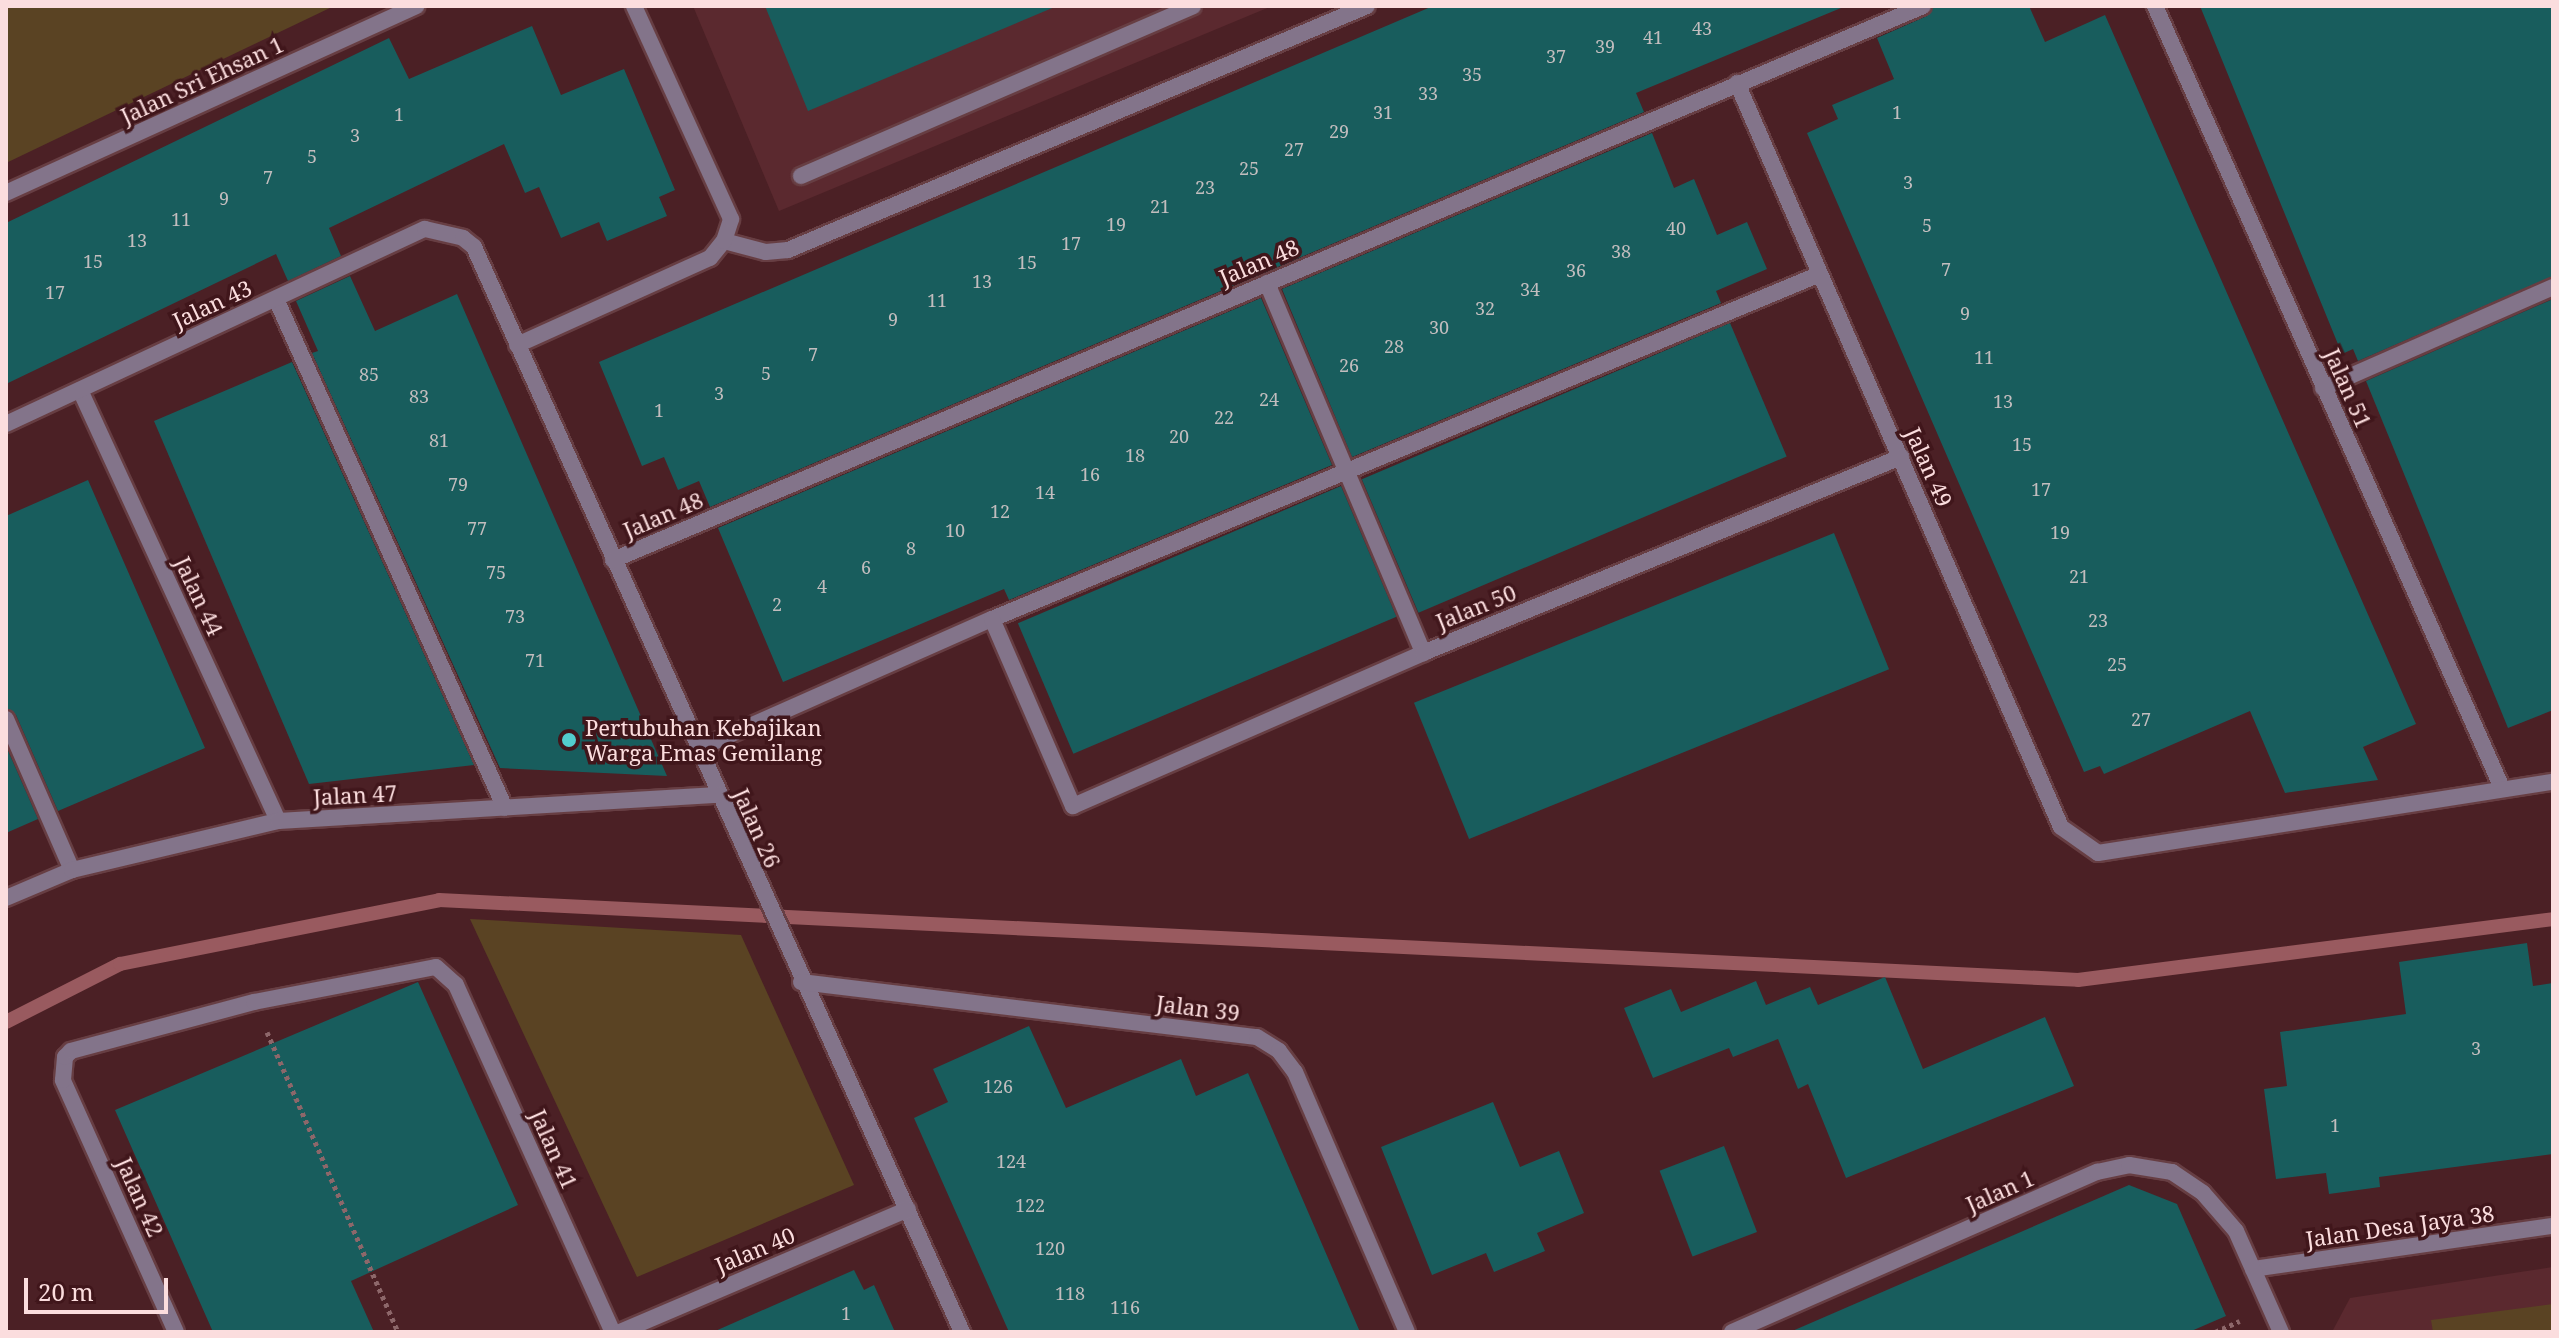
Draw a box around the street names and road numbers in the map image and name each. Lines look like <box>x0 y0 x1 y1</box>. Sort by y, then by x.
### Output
street label: Jalan Sri Ehsan 1 <box>116 31 288 129</box>
street label: Jalan 48 <box>1215 233 1303 291</box>
street label: Jalan 43 <box>168 274 256 334</box>
street label: Jalan 51 <box>2319 344 2377 432</box>
street label: Jalan 49 <box>1900 423 1958 511</box>
street label: Jalan 48 <box>619 486 707 544</box>
street label: Jalan 44 <box>169 552 229 640</box>
street label: Jalan 50 <box>1432 579 1520 635</box>
street label: Jalan 47 <box>312 780 398 810</box>
street label: Jalan 26 <box>728 784 786 872</box>
street label: Jalan 39 <box>1155 990 1241 1026</box>
street label: Jalan 41 <box>525 1105 583 1193</box>
street label: Jalan 42 <box>111 1153 169 1241</box>
street label: Jalan 1 <box>1962 1164 2038 1218</box>
street label: Jalan Desa Jaya 38 <box>2304 1200 2496 1252</box>
street label: Jalan 40 <box>711 1221 799 1279</box>

